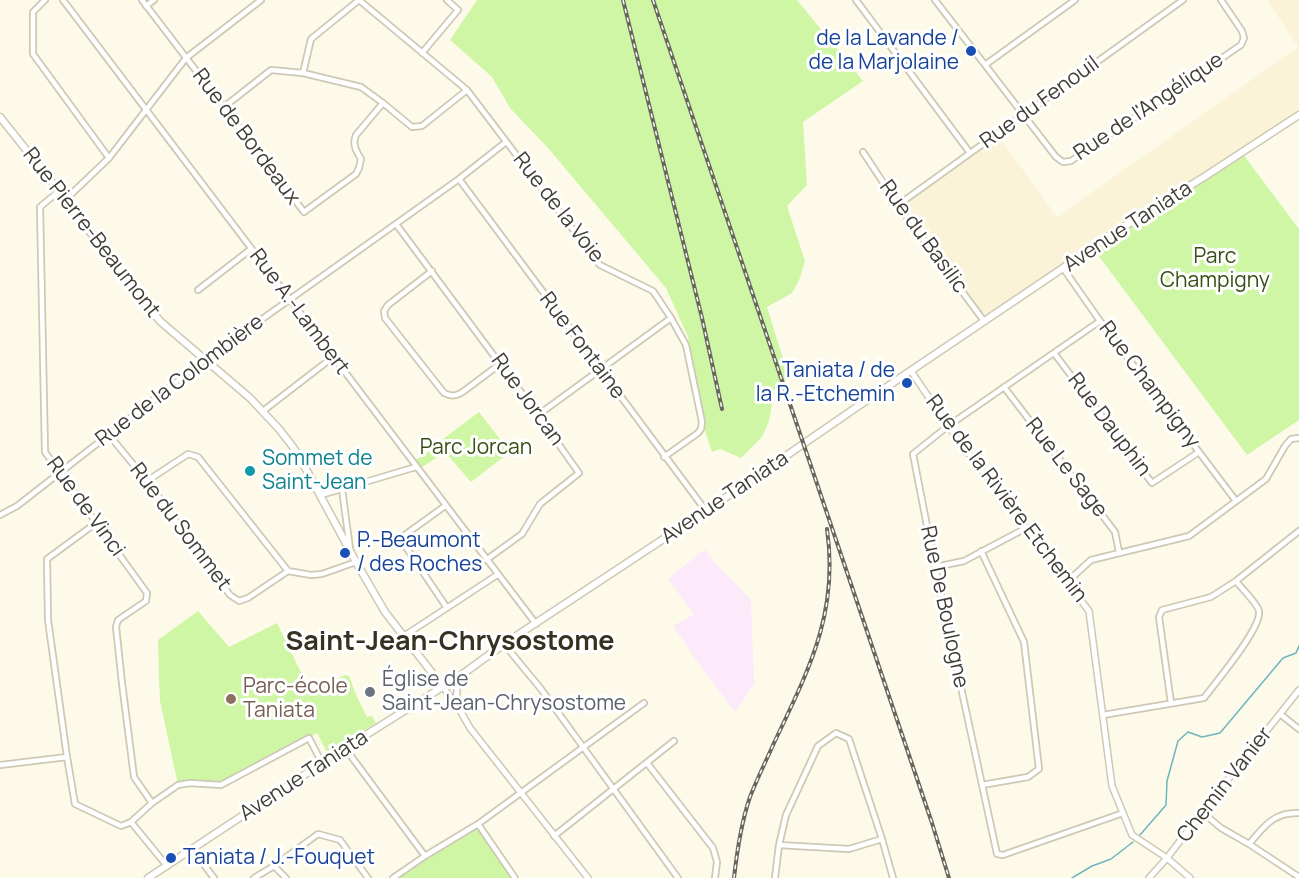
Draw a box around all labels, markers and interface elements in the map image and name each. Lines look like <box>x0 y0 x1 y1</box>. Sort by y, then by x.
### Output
place label: de la Lavande / de la Marjolaine <box>809 26 959 76</box>
marker: de la Lavande / de la Marjolaine <box>964 44 978 58</box>
street label: Rue de l'Angélique <box>1069 48 1229 166</box>
street label: Rue du Fenouil <box>976 51 1104 155</box>
street label: Rue de Bordeaux <box>187 64 305 210</box>
street label: Rue Pierre-Beaumont <box>17 143 165 323</box>
street label: Rue de la Voie <box>507 148 609 268</box>
street label: Rue du Basilic <box>874 176 972 298</box>
street label: Avenue Taniata <box>1059 176 1197 278</box>
street label: Rue A.-Lambert <box>244 244 354 380</box>
park label: Parc Champigny <box>1160 244 1270 294</box>
street label: Rue Fontaine <box>534 288 630 404</box>
street label: Rue de la Colombière <box>91 310 269 452</box>
street label: Rue Champigny <box>1093 317 1205 453</box>
street label: Rue Jorcan <box>485 349 569 451</box>
place label: Taniata / de la R.-Etchemin <box>756 358 895 408</box>
street label: Rue Dauphin <box>1062 368 1156 482</box>
marker: Taniata / de la R.-Etchemin <box>900 376 914 390</box>
street label: Rue de la Rivière Etchemin <box>920 390 1092 608</box>
street label: Rue Le Sage <box>1020 413 1112 523</box>
park label: Parc Jorcan <box>420 435 532 461</box>
place label: Sommet de Saint-Jean <box>262 446 373 496</box>
street label: Avenue Taniata <box>657 446 793 550</box>
street label: Rue de Vinci <box>40 452 130 562</box>
street label: Rue du Sommet <box>124 458 236 596</box>
marker: Sommet de Saint-Jean <box>243 464 257 478</box>
street label: Rue De Boulogne <box>915 524 973 690</box>
place label: P.-Beaumont / des Roches <box>357 528 482 578</box>
marker: P.-Beaumont / des Roches <box>338 546 352 560</box>
district label: Saint-Jean-Chrysostome <box>285 626 615 658</box>
place label: Église de Saint-Jean-Chrysostome <box>382 667 626 717</box>
place label: Parc-école Taniata <box>243 674 348 724</box>
marker: Église de Saint-Jean-Chrysostome <box>363 685 377 699</box>
marker: Parc-école Taniata <box>224 692 238 706</box>
street label: Chemin Vanier <box>1172 722 1278 848</box>
street label: Avenue Taniata <box>235 725 373 827</box>
place label: Taniata / J.-Fouquet <box>183 845 375 871</box>
marker: Taniata / J.-Fouquet <box>164 851 178 865</box>

